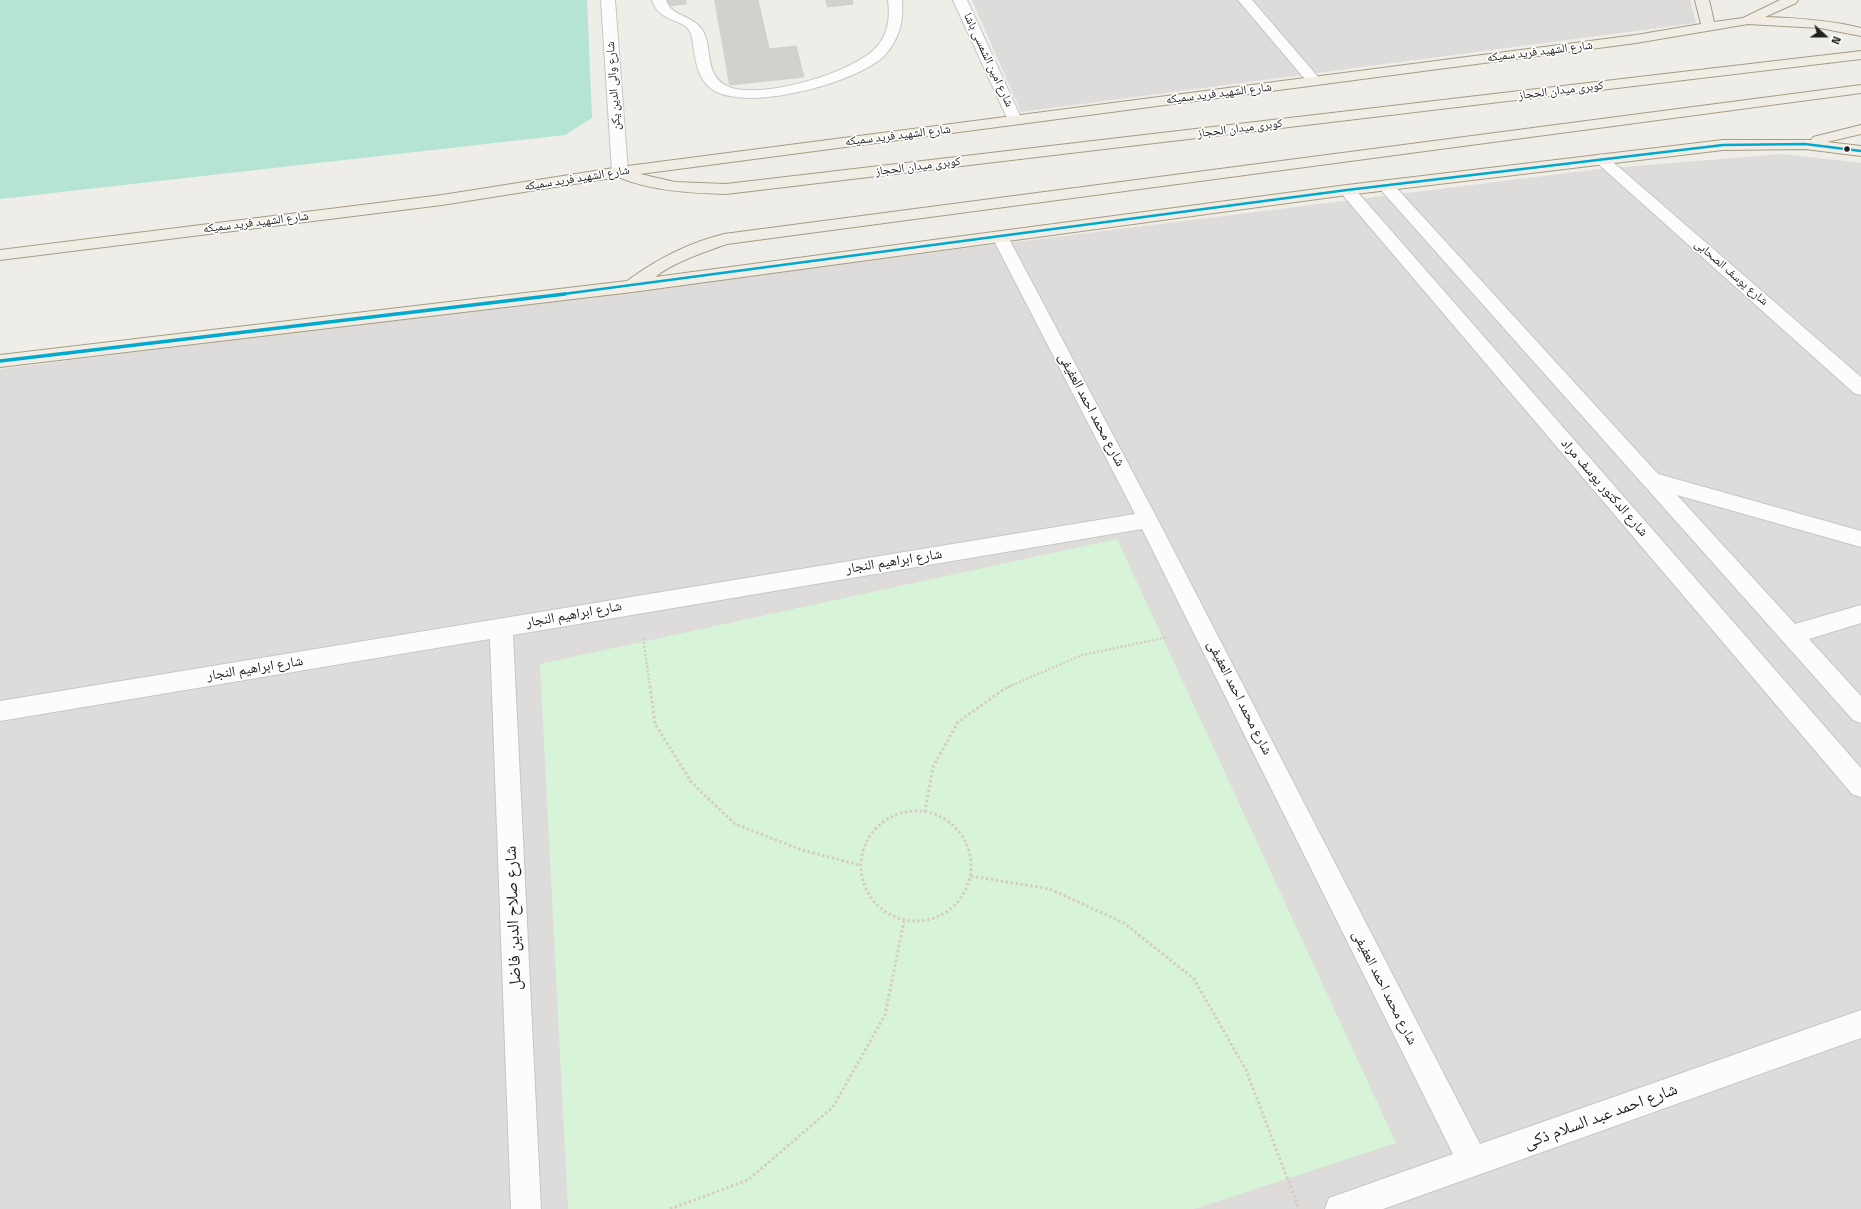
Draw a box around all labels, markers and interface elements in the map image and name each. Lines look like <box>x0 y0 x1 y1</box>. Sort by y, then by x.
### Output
street label: شارع امين الشمسى باشا <box>960 11 1016 109</box>
north arrow <box>1805 16 1845 56</box>
text: N <box>1827 34 1845 47</box>
street label: شارع الشهيد فريد سميكه <box>1486 38 1594 66</box>
street label: شارع والى الدين يكن <box>604 41 624 131</box>
street label: كوبرى ميدان الحجاز <box>1518 79 1604 103</box>
street label: شارع الشهيد فريد سميكه <box>1165 80 1273 108</box>
street label: كوبرى ميدان الحجاز <box>1197 117 1283 141</box>
street label: شارع الشهيد فريد سميكه <box>844 122 952 150</box>
unlabelled marker <box>1842 144 1852 154</box>
street label: كوبرى ميدان الحجاز <box>875 155 961 179</box>
street label: شارع الشهيد فريد سميكه <box>523 164 631 194</box>
street label: شارع الشهيد فريد سميكه <box>202 209 310 237</box>
street label: شارع يوسف الصحابى <box>1691 237 1771 309</box>
street label: شارع محمد احمد العفيفى <box>1054 350 1128 470</box>
street label: شارع الدكتور يوسف مراد <box>1557 435 1651 541</box>
street label: شارع ابراهيم النجار <box>845 546 943 578</box>
street label: شارع ابراهيم النجار <box>525 598 623 632</box>
street label: شارع محمد احمد العفيفى <box>1203 638 1275 758</box>
street label: شارع ابراهيم النجار <box>206 653 304 685</box>
street label: شارع صلاح الدين فاضل <box>501 845 527 991</box>
street label: شارع محمد احمد العفيفى <box>1348 928 1420 1048</box>
street label: شارع احمد عبد السلام ذكى <box>1521 1080 1681 1154</box>

